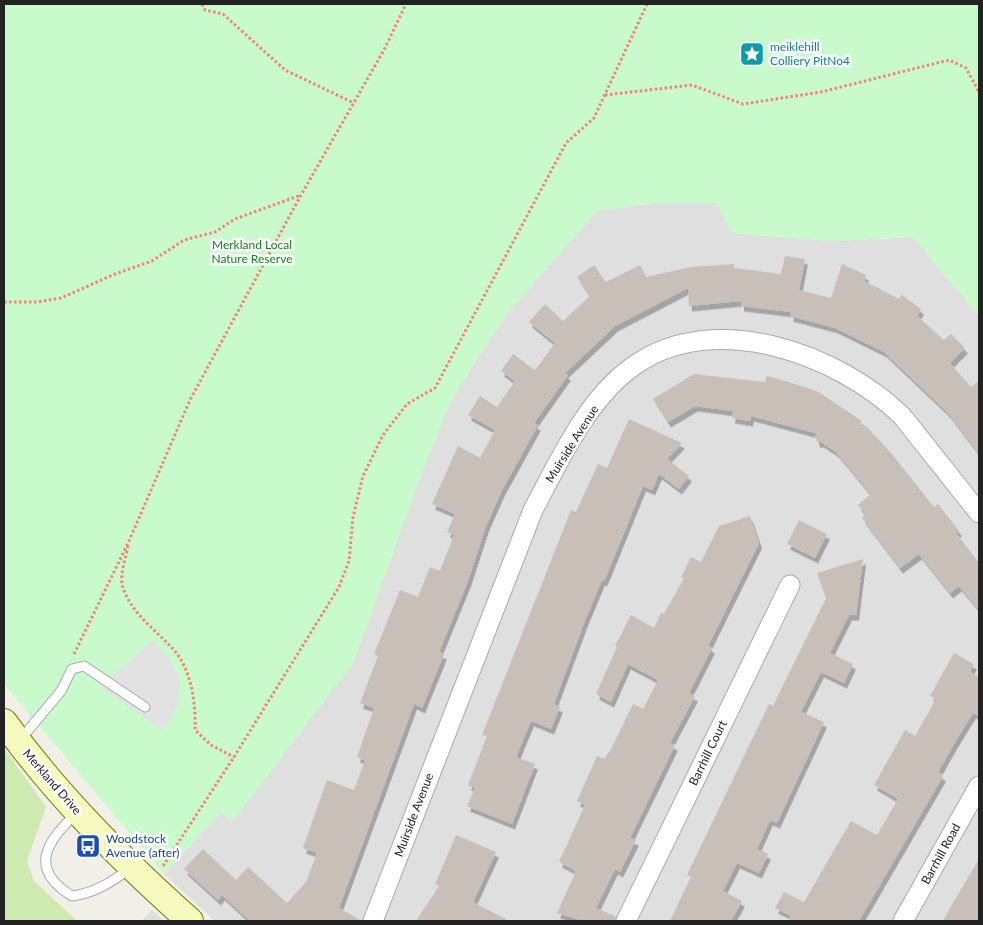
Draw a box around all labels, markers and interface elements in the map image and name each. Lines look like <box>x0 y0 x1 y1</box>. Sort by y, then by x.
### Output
place label: meiklehill Colliery PitNo4 <box>770 39 850 68</box>
place icon: meiklehill Colliery PitNo4 <box>739 41 765 67</box>
park label: Merkland Local Nature Reserve <box>211 237 293 266</box>
street label: Muirside Avenue <box>542 402 601 485</box>
street label: Barrhill Court <box>685 717 730 788</box>
street label: Merkland Drive <box>20 746 85 817</box>
street label: Muirside Avenue <box>391 771 436 859</box>
street label: Barrhill Road <box>918 821 963 887</box>
place label: Woodstock Avenue (after) <box>106 831 180 860</box>
bus stop icon: Woodstock Avenue (after) <box>75 833 101 859</box>

